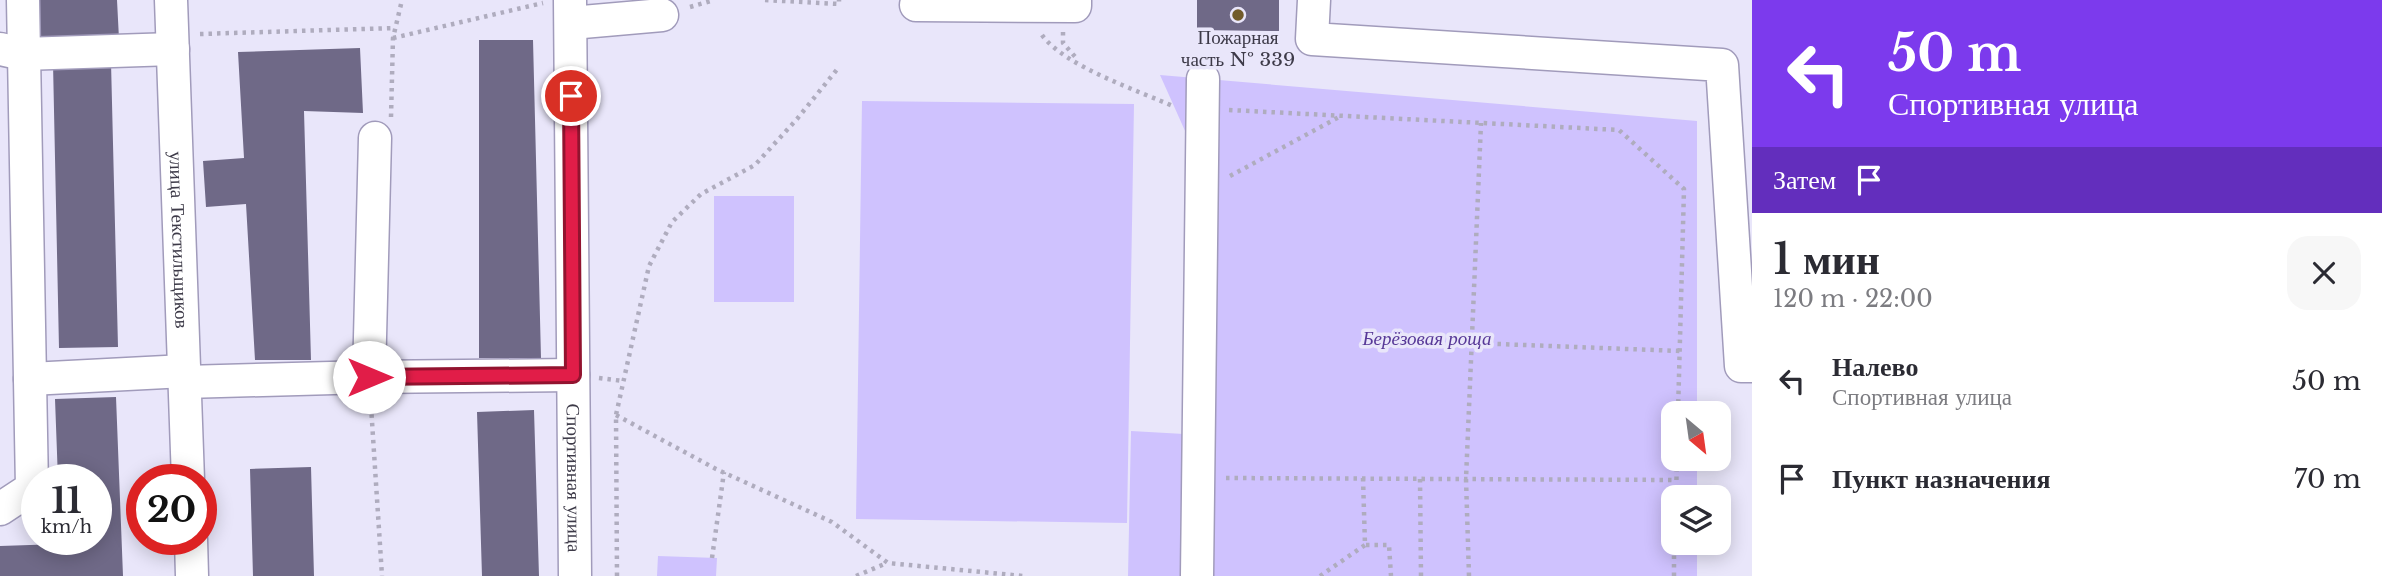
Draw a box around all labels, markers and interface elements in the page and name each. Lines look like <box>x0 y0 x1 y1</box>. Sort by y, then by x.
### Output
marker: Пожарная часть № 339 <box>1230 7 1246 23</box>
text: 50 m <box>1888 23 2021 84</box>
place label: Пожарная часть № 339 <box>1181 26 1295 71</box>
icon: left <box>1773 28 1864 119</box>
pin <box>541 66 601 126</box>
icon: arrive <box>552 77 590 115</box>
text: Спортивная улица <box>1888 84 2139 124</box>
street label: улица Текстильщиков <box>164 151 194 329</box>
icon: arrive <box>1850 161 1888 199</box>
text: Затем <box>1773 164 1836 196</box>
text: 1 мин <box>1773 233 1880 285</box>
button: close <box>2287 236 2361 310</box>
text: 120 m · 22:00 <box>1773 285 1933 313</box>
park label: Берёзовая роща <box>1361 327 1492 350</box>
position arrow <box>332 340 406 414</box>
text: Налево <box>1832 351 1918 383</box>
icon: left <box>1773 362 1811 400</box>
text: 50 m <box>2292 365 2361 397</box>
text: Спортивная улица <box>1832 383 2012 411</box>
north arrow <box>1661 401 1731 471</box>
map controls <box>1661 401 1731 555</box>
street label: Спортивная улица <box>562 403 586 553</box>
icon: arrive <box>1773 460 1811 498</box>
text: Пункт назначения <box>1832 463 2050 495</box>
text: 70 m <box>2294 463 2361 495</box>
speed limit sign: 20 <box>126 464 217 555</box>
text: 11 <box>51 479 82 522</box>
button: layers <box>1661 485 1731 555</box>
text: km/h <box>41 516 92 538</box>

